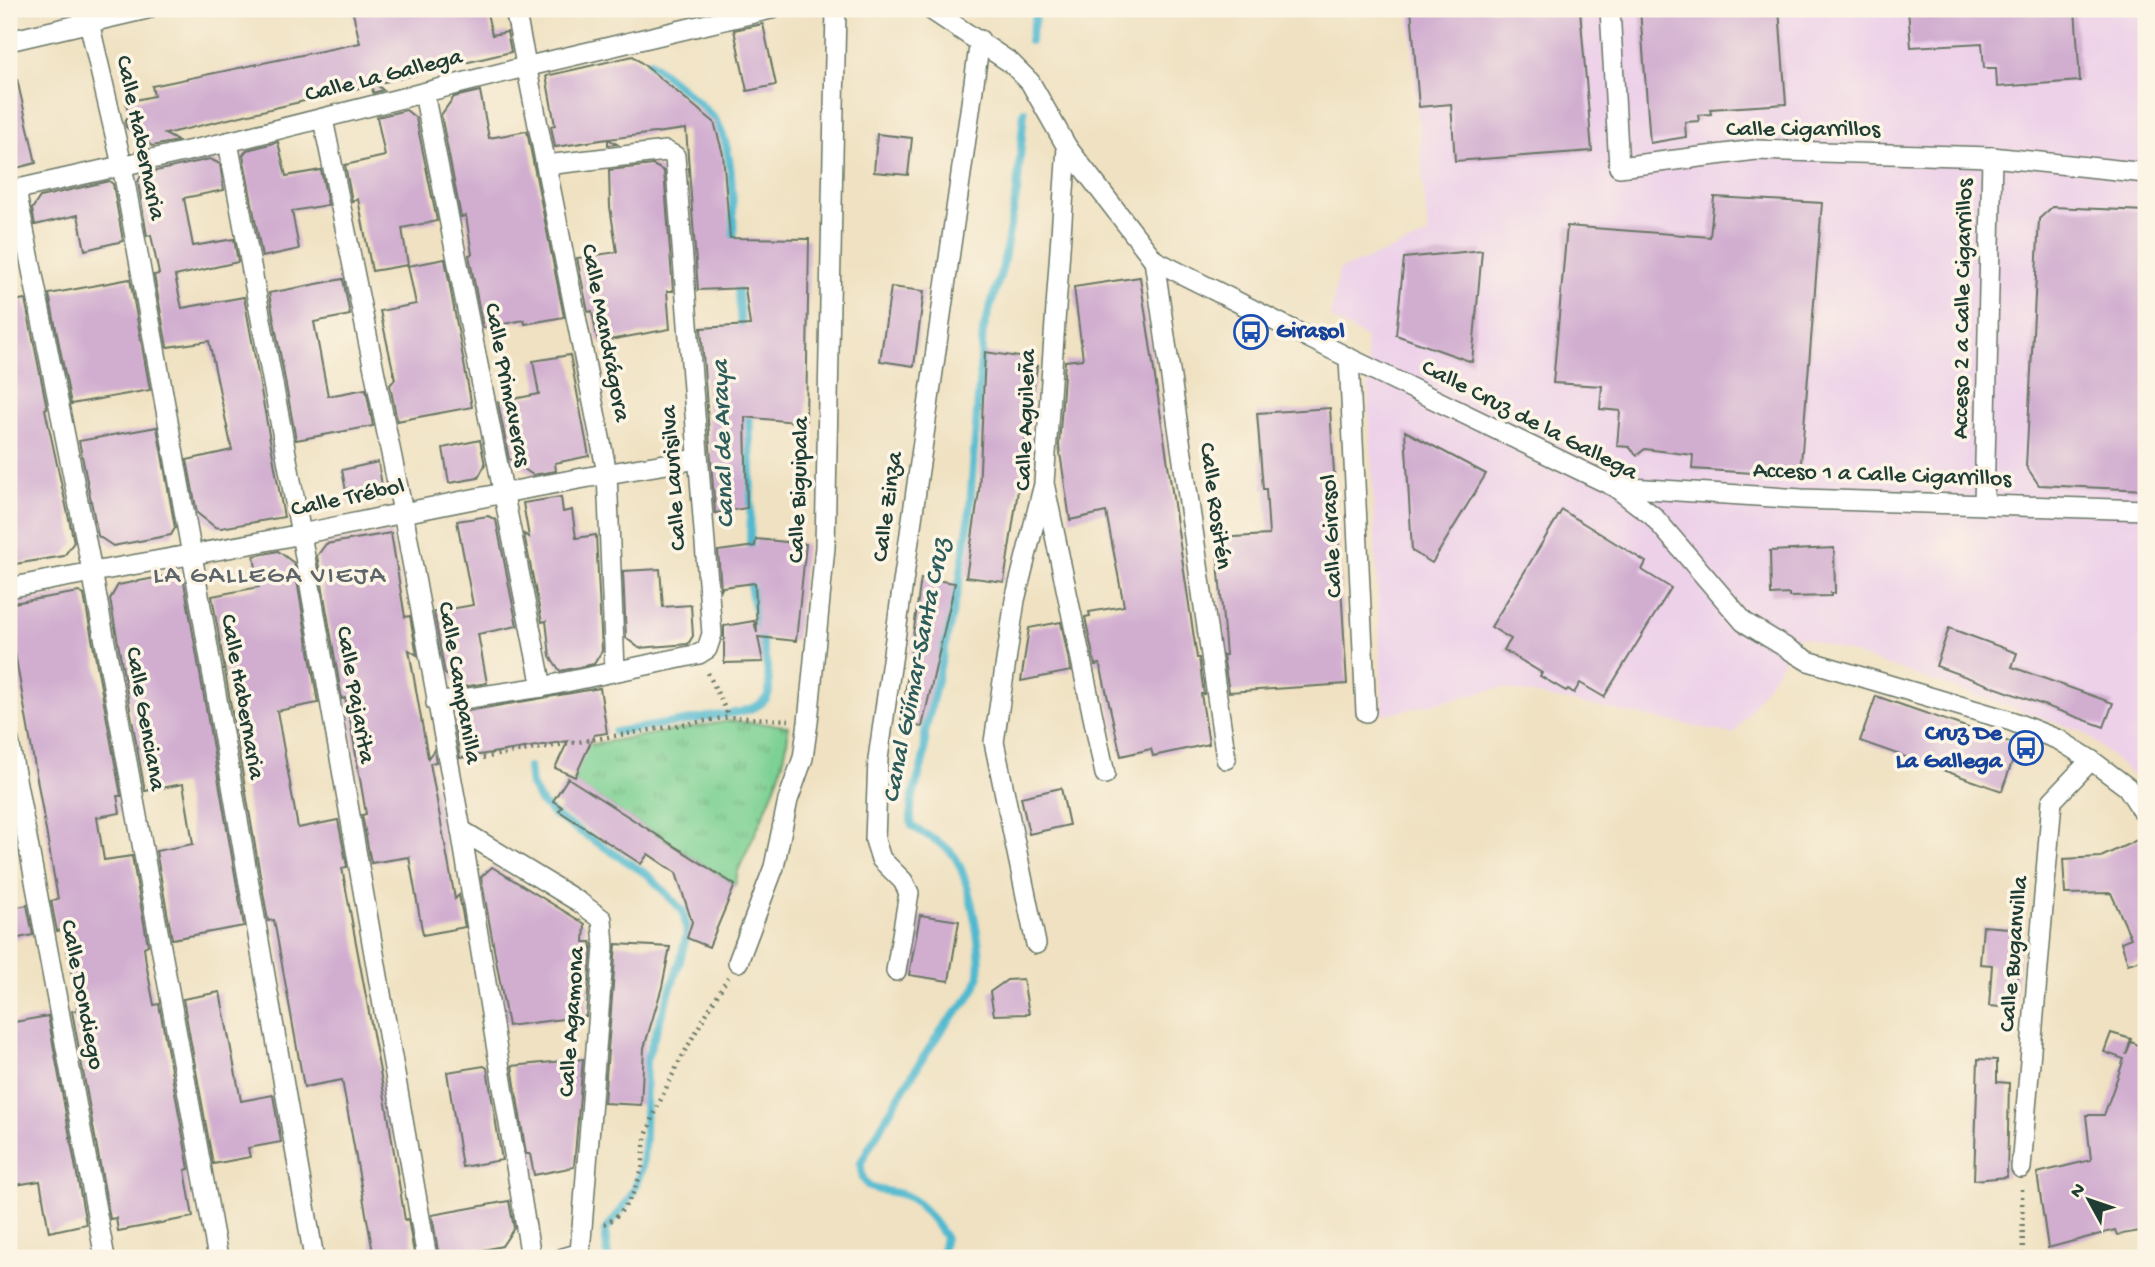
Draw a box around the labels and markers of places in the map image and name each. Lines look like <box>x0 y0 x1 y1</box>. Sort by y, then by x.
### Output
bus stop icon: Girasol <box>1232 313 1270 351</box>
place label: Girasol <box>1276 318 1345 347</box>
place label: Cruz De La Gallega <box>1896 720 2004 777</box>
bus stop icon: Cruz De La Gallega <box>2007 729 2045 767</box>

